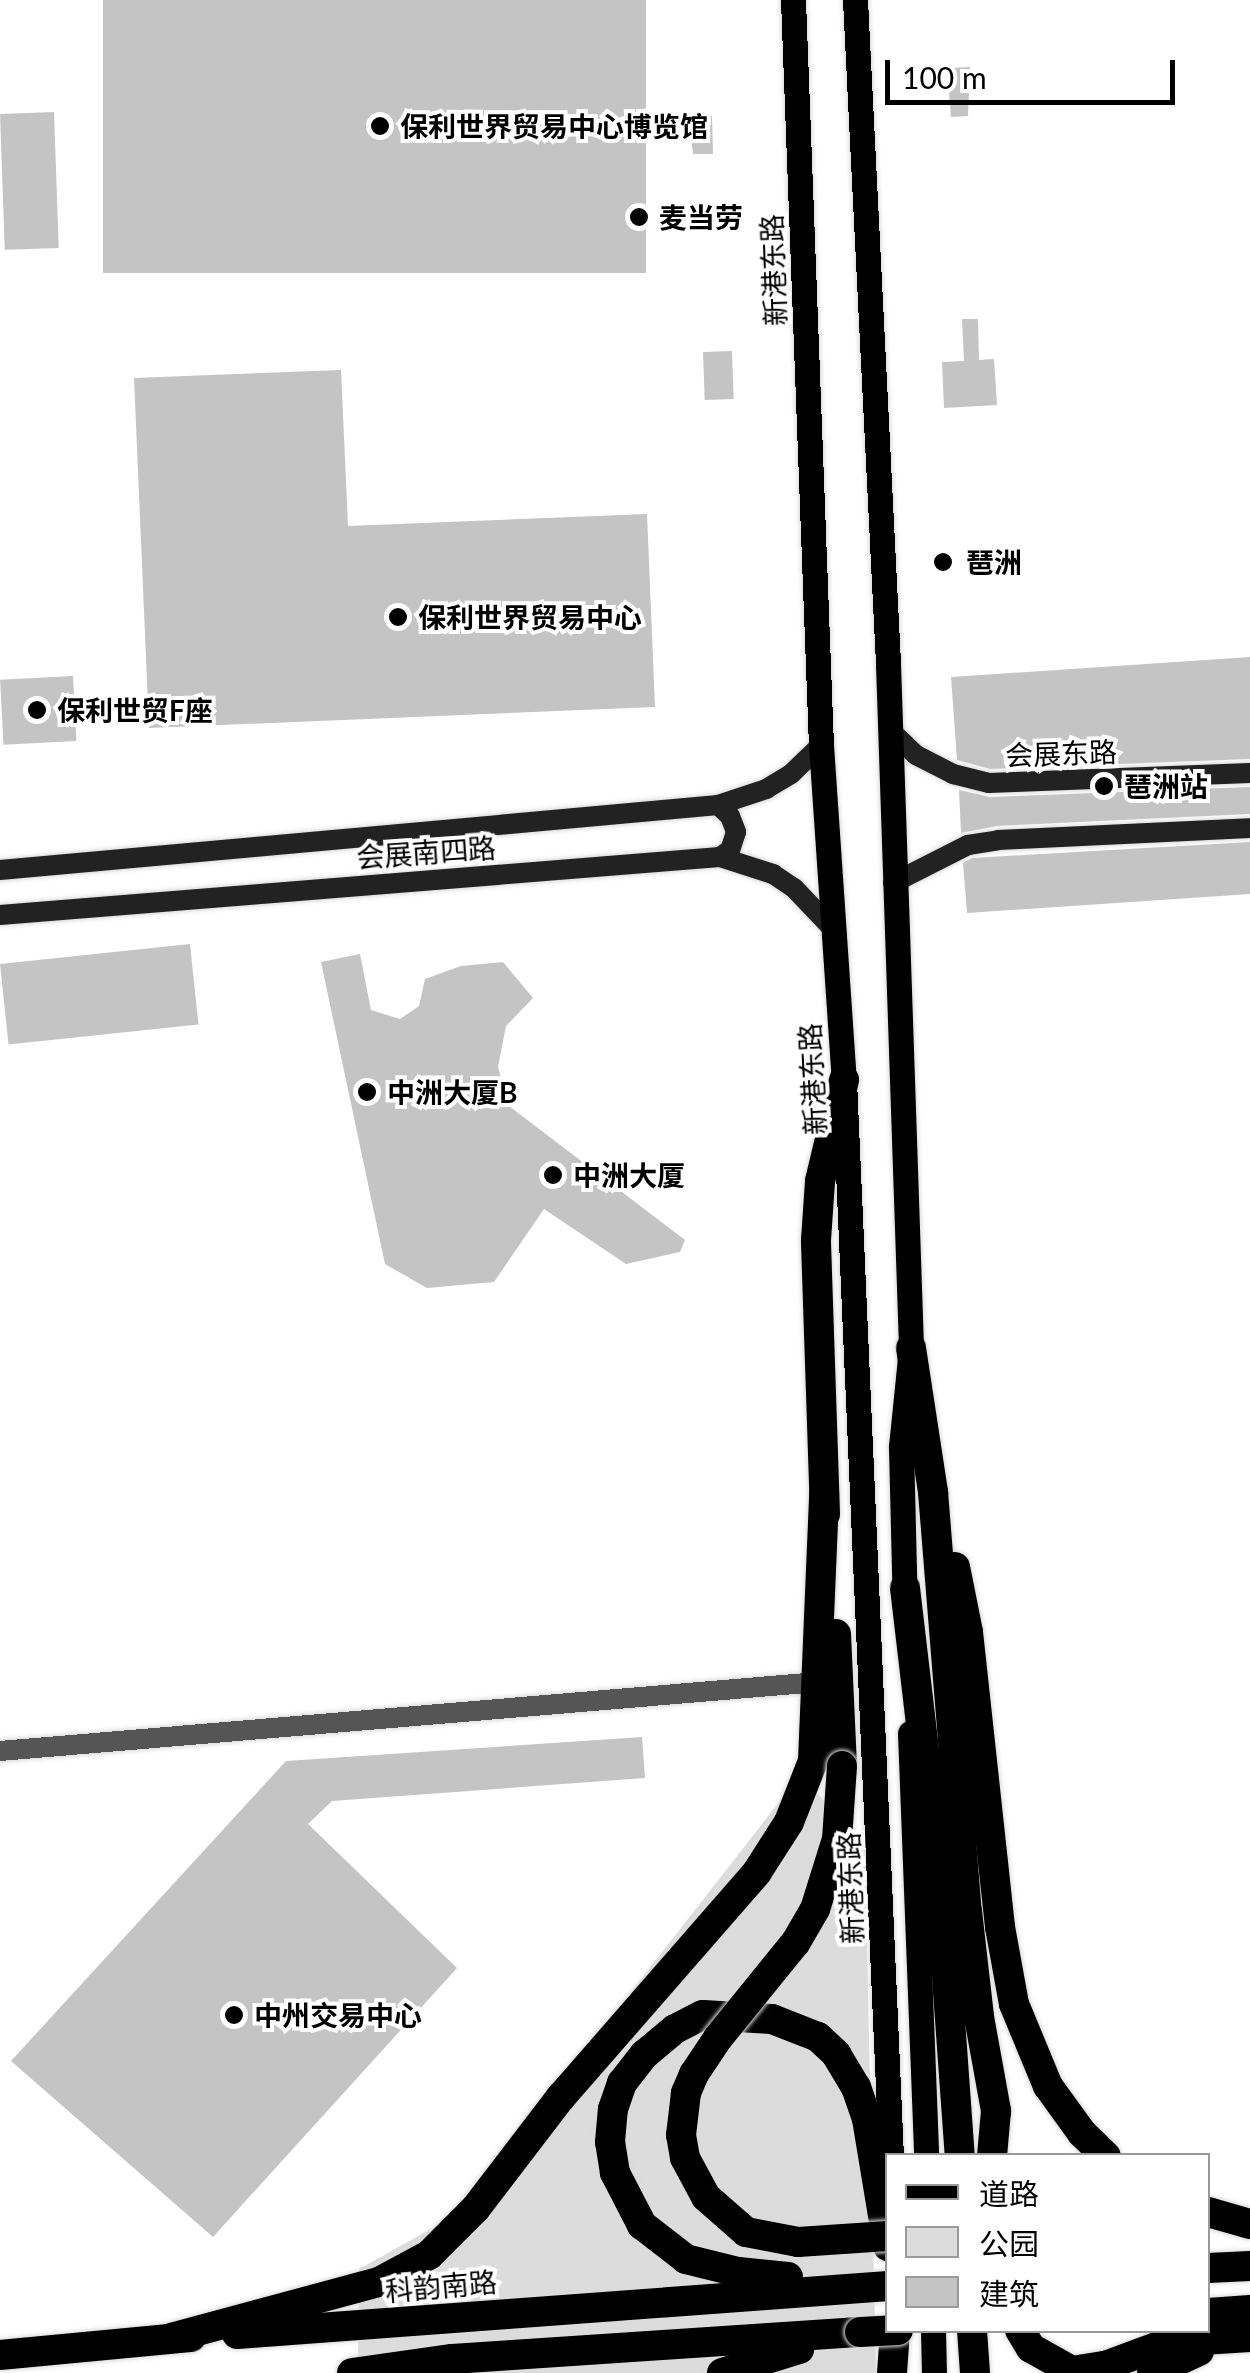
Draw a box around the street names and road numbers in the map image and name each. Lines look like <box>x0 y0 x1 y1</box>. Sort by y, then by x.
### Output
street label: 新港东路 <box>754 213 792 327</box>
street label: 会展东路 <box>1004 734 1118 772</box>
street label: 会展南四路 <box>355 830 497 874</box>
street label: 新港东路 <box>792 1022 832 1136</box>
street label: 新港东路 <box>831 1831 869 1945</box>
street label: 科韵南路 <box>384 2264 498 2308</box>

